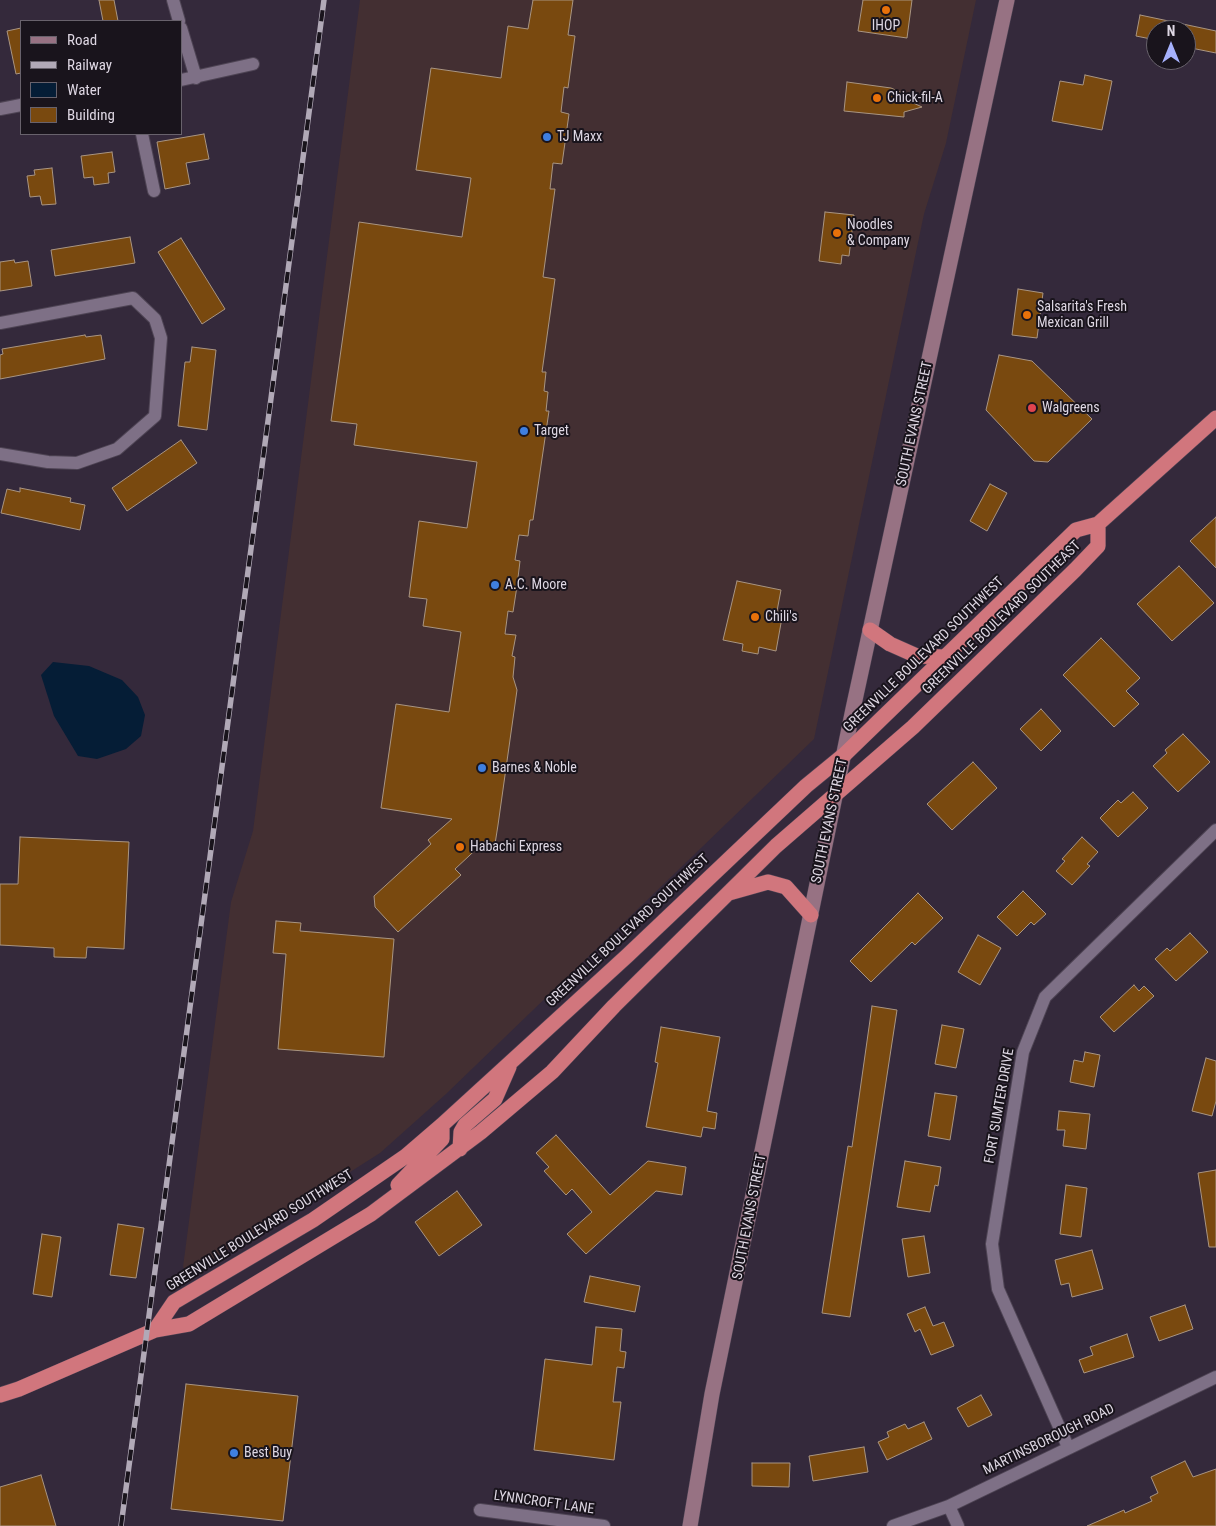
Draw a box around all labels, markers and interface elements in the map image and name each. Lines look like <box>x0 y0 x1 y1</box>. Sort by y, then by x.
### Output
marker: IHOP <box>880 4 892 16</box>
place label: IHOP <box>872 18 900 34</box>
legend <box>20 20 182 135</box>
north arrow <box>1146 20 1196 70</box>
text: N <box>1167 23 1175 39</box>
text: Road <box>67 31 97 49</box>
text: Railway <box>67 56 112 74</box>
text: Water <box>67 81 101 99</box>
place label: Chick-fil-A <box>887 90 943 106</box>
marker: Chick-fil-A <box>871 92 883 104</box>
text: Building <box>67 106 115 124</box>
place label: TJ Maxx <box>557 129 602 145</box>
marker: TJ Maxx <box>541 131 553 143</box>
place label: Noodles & Company <box>847 217 910 250</box>
marker: Noodles & Company <box>831 227 843 239</box>
place label: Salsarita's Fresh Mexican Grill <box>1037 299 1127 332</box>
marker: Salsarita's Fresh Mexican Grill <box>1021 309 1033 321</box>
street label: SOUTH EVANS STREET <box>894 360 936 488</box>
place label: Walgreens <box>1042 400 1100 416</box>
marker: Walgreens <box>1026 402 1038 414</box>
place label: Target <box>534 423 569 439</box>
marker: Target <box>518 425 530 437</box>
street label: GREENVILLE BOULEVARD SOUTHEAST <box>919 538 1085 698</box>
street label: GREENVILLE BOULEVARD SOUTHWEST <box>840 574 1008 736</box>
place label: A.C. Moore <box>505 577 567 593</box>
marker: A.C. Moore <box>489 579 501 591</box>
place label: Chili's <box>765 609 798 625</box>
marker: Chili's <box>749 611 761 623</box>
street label: SOUTH EVANS STREET <box>809 757 851 885</box>
place label: Barnes & Noble <box>492 760 577 776</box>
marker: Barnes & Noble <box>476 762 488 774</box>
place label: Habachi Express <box>470 839 562 855</box>
marker: Habachi Express <box>454 841 466 853</box>
street label: GREENVILLE BOULEVARD SOUTHWEST <box>543 851 713 1011</box>
street label: FORT SUMTER DRIVE <box>982 1047 1018 1165</box>
street label: SOUTH EVANS STREET <box>730 1153 770 1281</box>
street label: GREENVILLE BOULEVARD SOUTHWEST <box>164 1167 356 1295</box>
street label: MARTINSBOROUGH ROAD <box>981 1401 1117 1479</box>
place label: Best Buy <box>244 1445 292 1461</box>
marker: Best Buy <box>228 1447 240 1459</box>
street label: LYNNCROFT LANE <box>493 1488 595 1518</box>

